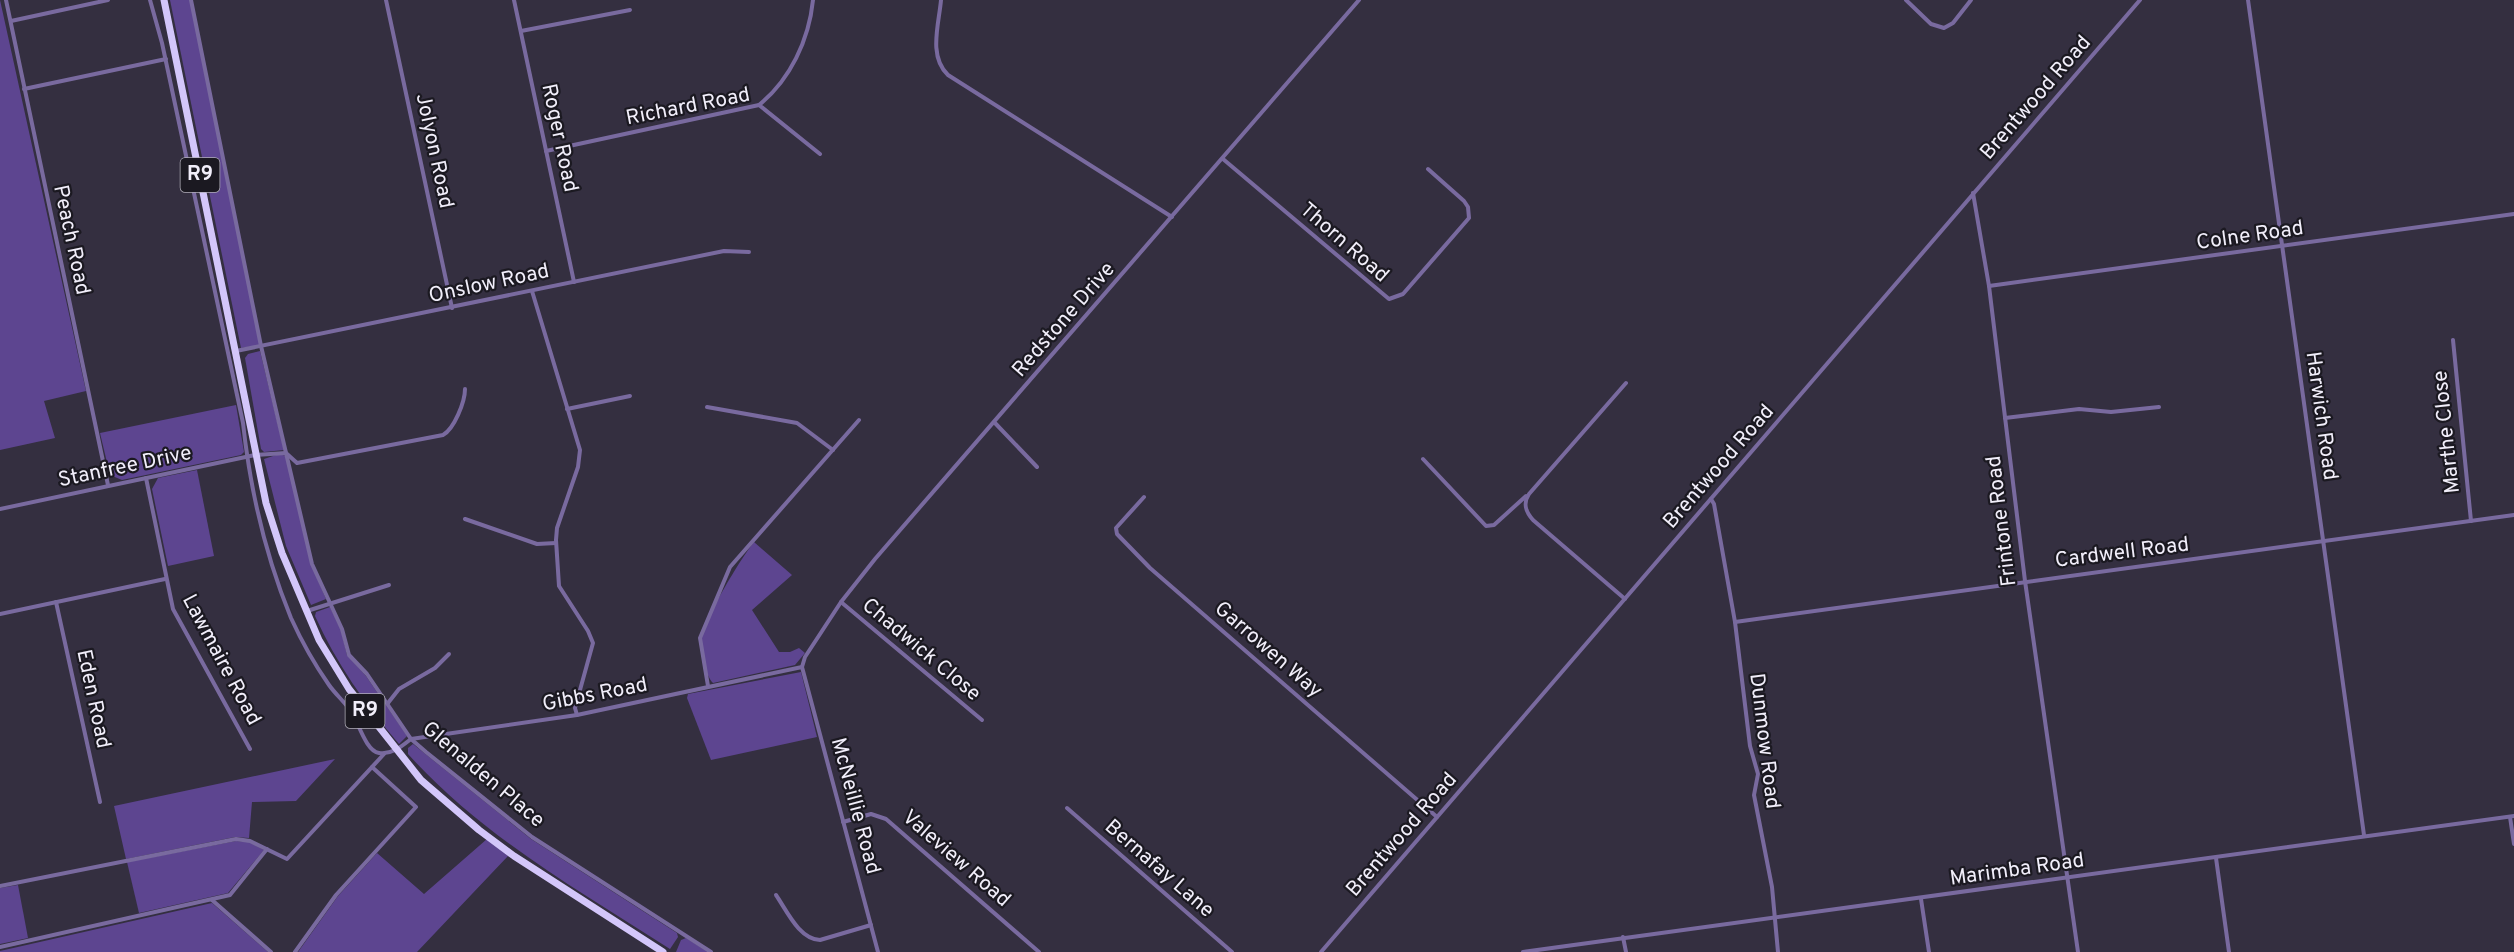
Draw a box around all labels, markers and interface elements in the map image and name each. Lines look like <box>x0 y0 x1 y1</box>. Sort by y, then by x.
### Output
street label: Brentwood Road <box>1975 30 2097 166</box>
street label: Roger Road <box>534 81 584 195</box>
street label: Richard Road <box>624 82 752 132</box>
street label: Jolyon Road <box>409 91 459 211</box>
road number: R9 <box>180 158 220 192</box>
street label: Peach Road <box>46 183 96 297</box>
street label: Thorn Road <box>1294 197 1394 289</box>
street label: Colne Road <box>2195 215 2305 257</box>
street label: Redstone Drive <box>1007 257 1121 383</box>
street label: Onslow Road <box>426 258 552 310</box>
street label: Harwich Road <box>2299 350 2343 482</box>
street label: Marthe Close <box>2427 369 2467 495</box>
street label: Brentwood Road <box>1658 399 1780 535</box>
street label: Stanfree Drive <box>56 440 194 494</box>
street label: Frintone Road <box>1981 454 2023 588</box>
street label: Cardwell Road <box>2053 531 2191 575</box>
street label: Lawmaire Road <box>175 590 267 730</box>
street label: Chadwick Close <box>856 592 986 708</box>
street label: Garrowen Way <box>1208 596 1328 704</box>
street label: Eden Road <box>69 647 117 751</box>
street label: Gibbs Road <box>540 672 650 718</box>
street label: Dunmow Road <box>1742 672 1786 810</box>
road number: R9 <box>346 694 385 728</box>
street label: Glenalden Place <box>416 716 550 834</box>
street label: McNeillie Road <box>824 735 886 877</box>
street label: Brentwood Road <box>1341 767 1463 903</box>
street label: Valeview Road <box>896 804 1016 914</box>
street label: Bernafay Lane <box>1098 814 1220 924</box>
street label: Marimba Road <box>1948 847 2086 893</box>

